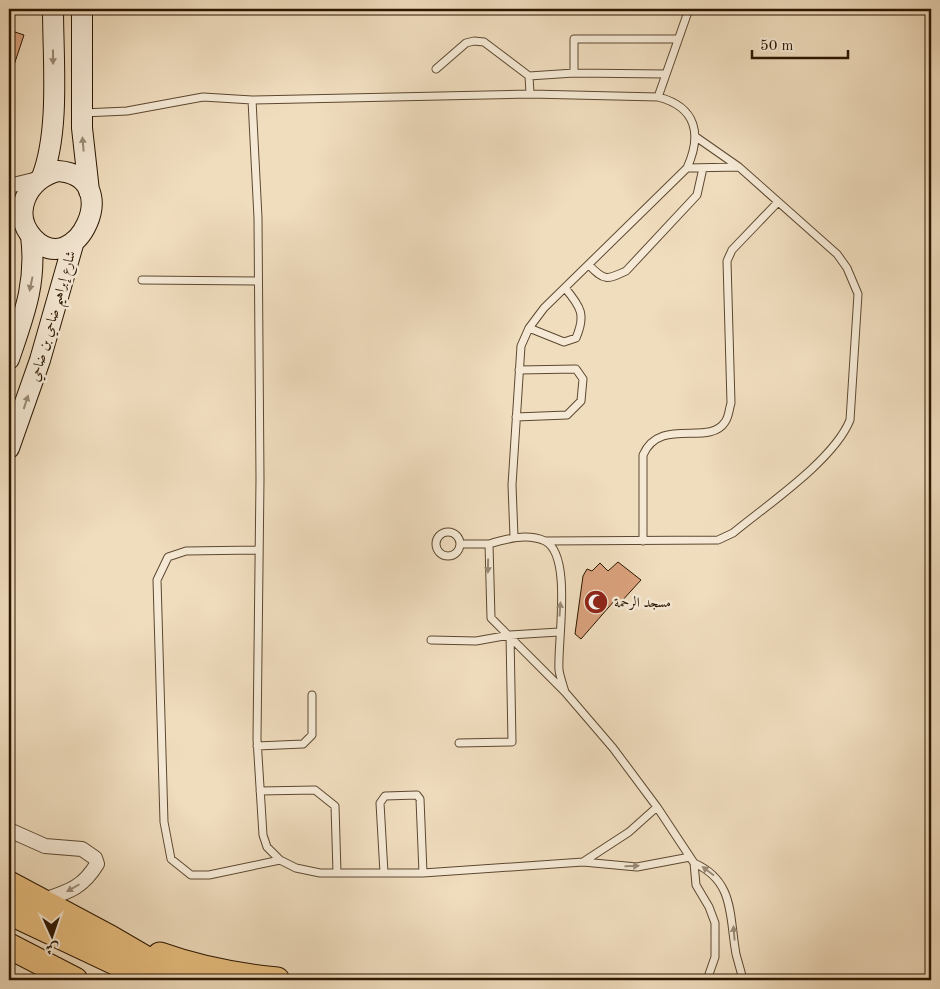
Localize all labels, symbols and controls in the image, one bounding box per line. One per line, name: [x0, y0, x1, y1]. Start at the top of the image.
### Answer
scale bar: [752, 28, 849, 60]
text: 50 m: [760, 39, 794, 54]
one-way arrow: [49, 50, 57, 66]
one-way arrow: [79, 136, 87, 152]
street label: شارع إبراهيم ضاحي بن ضاحي: [28, 249, 84, 385]
one-way arrow: [27, 277, 35, 292]
one-way arrow: [23, 395, 31, 410]
one-way arrow: [484, 559, 492, 575]
mosque icon: مسجد الرحمة: [583, 589, 609, 615]
place label: مسجد الرحمة: [614, 595, 671, 610]
one-way arrow: [557, 601, 565, 617]
one-way arrow: [624, 862, 640, 870]
one-way arrow: [702, 866, 715, 877]
one-way arrow: [67, 884, 80, 893]
north arrow: [28, 912, 78, 962]
one-way arrow: [730, 924, 738, 940]
text: ش: [45, 941, 60, 955]

